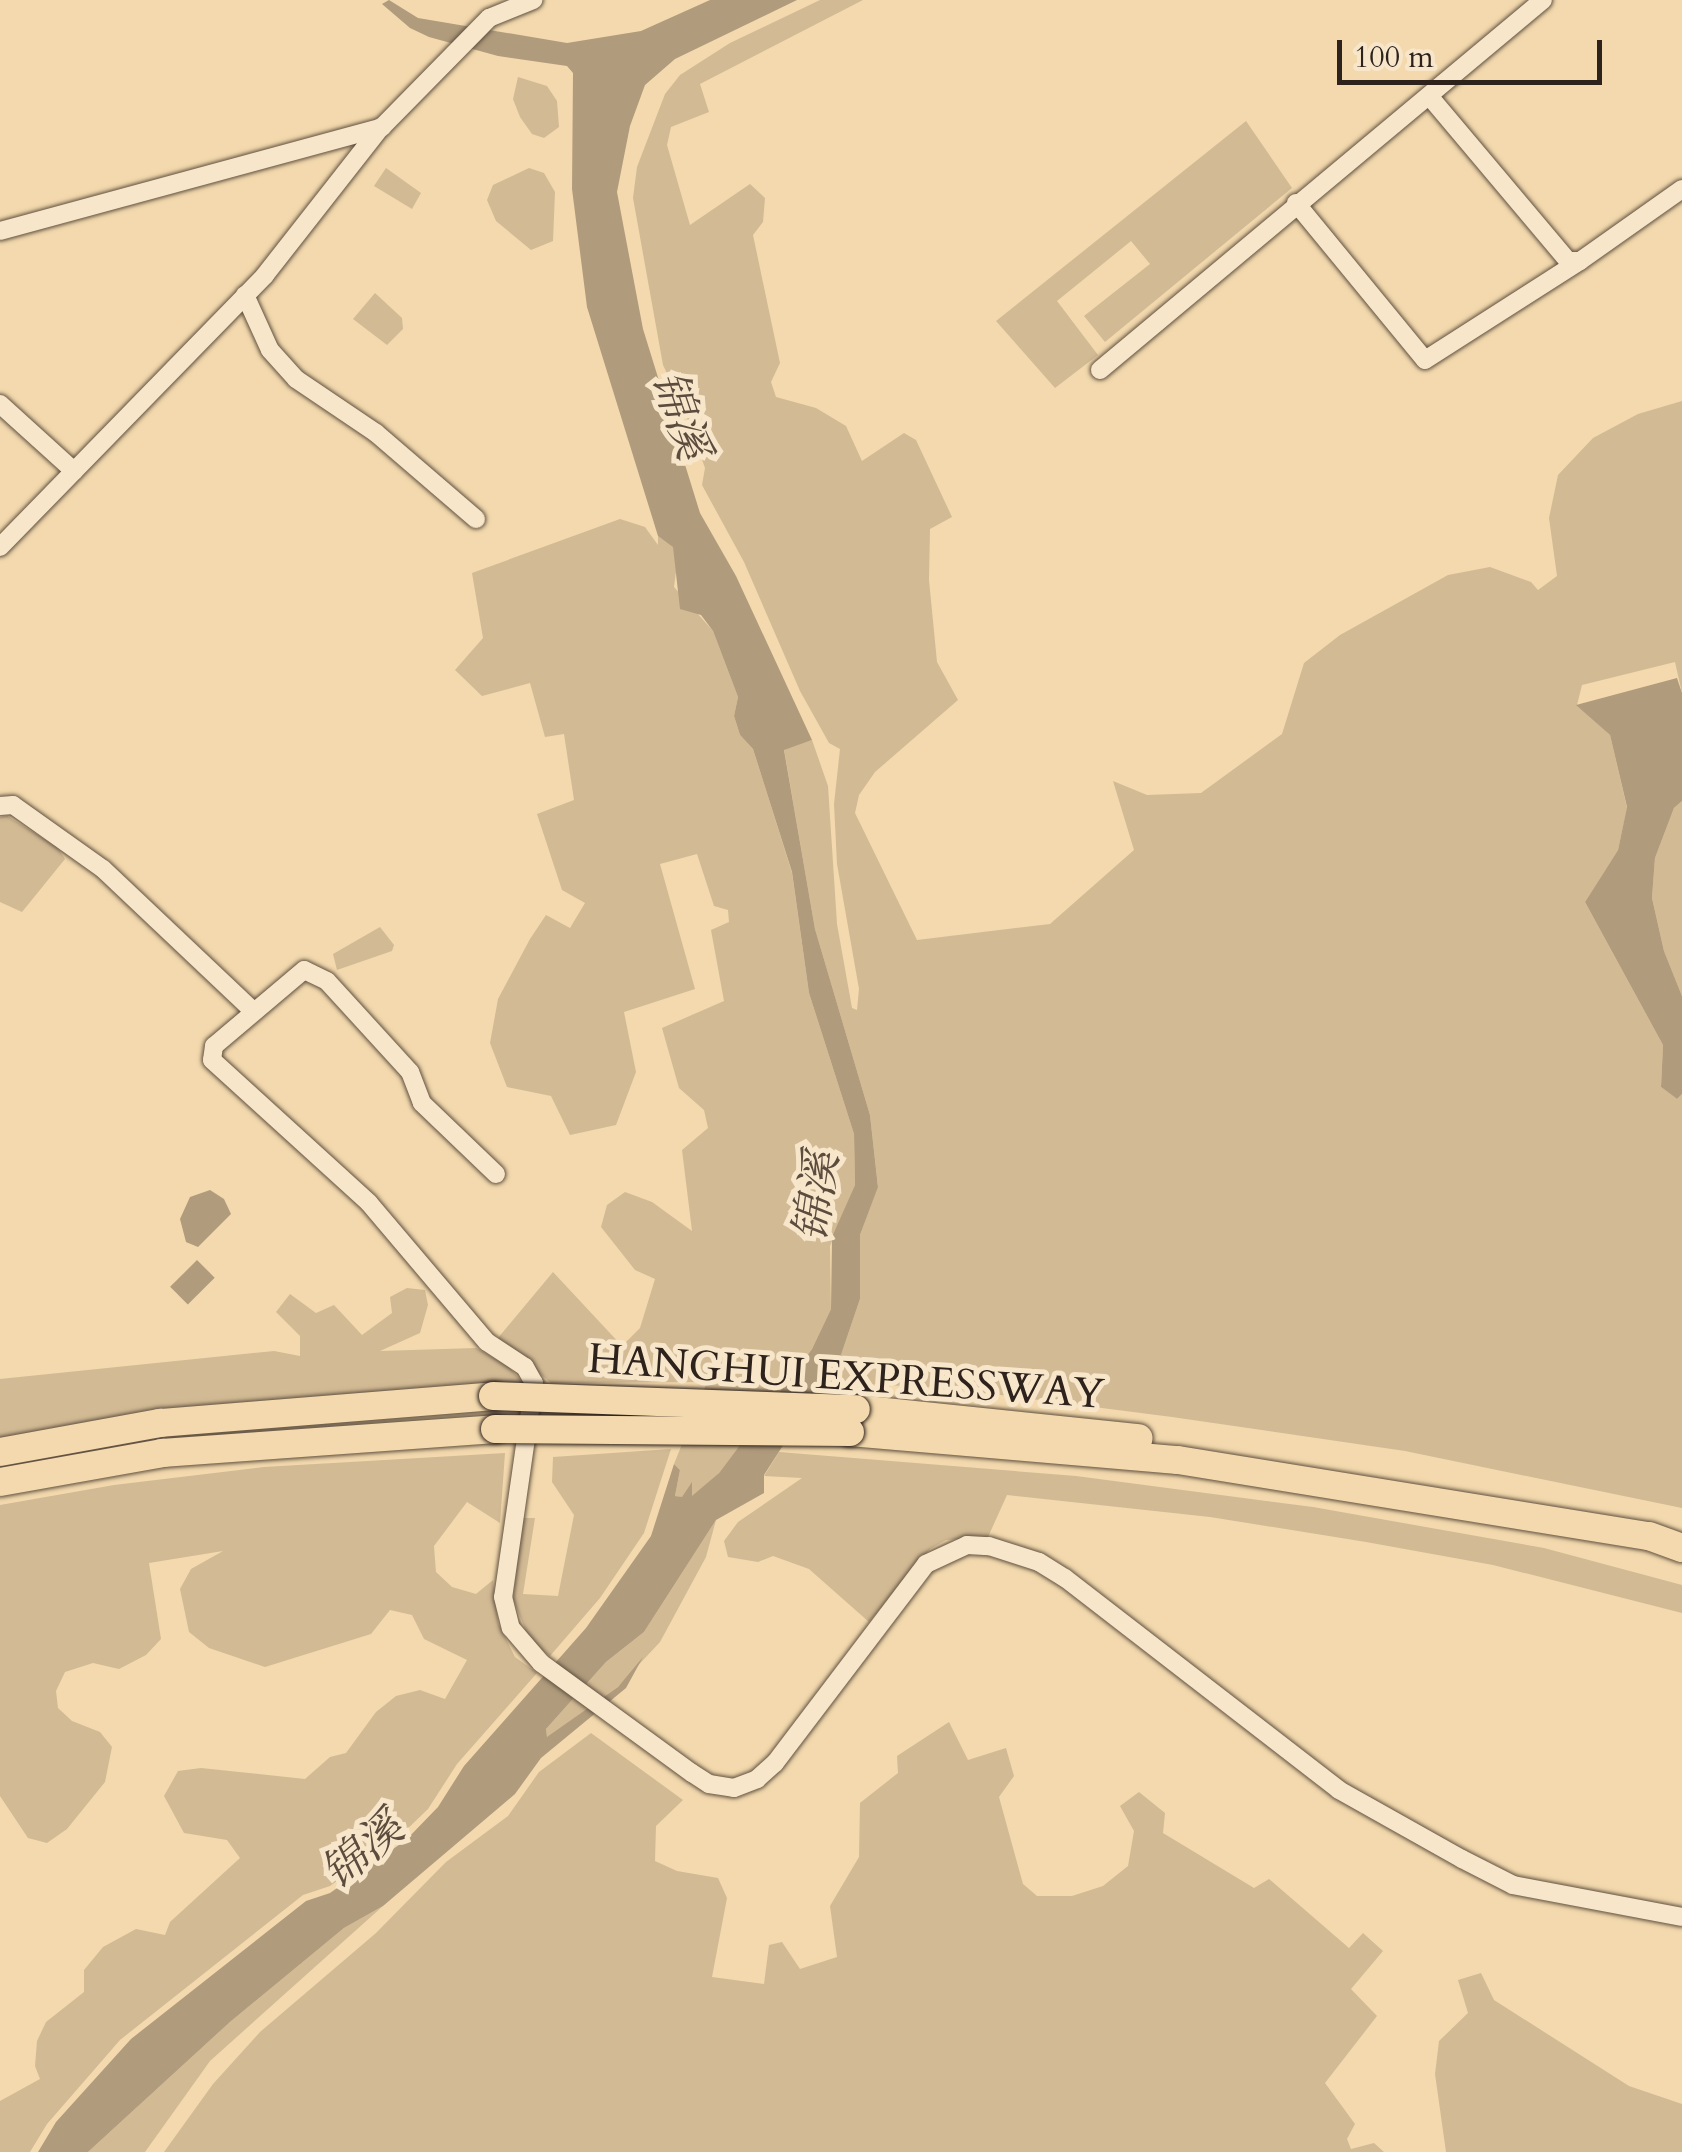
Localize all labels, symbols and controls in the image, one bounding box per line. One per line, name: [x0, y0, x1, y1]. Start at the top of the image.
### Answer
scale bar: [1342, 20, 1607, 82]
text: 100 m: [1354, 37, 1434, 78]
water label: 锦溪: [640, 364, 720, 466]
water label: 锦溪: [784, 1149, 850, 1245]
street label: HANGHUI EXPRESSWAY: [586, 1334, 1106, 1420]
water label: 锦溪: [311, 1801, 415, 1901]

